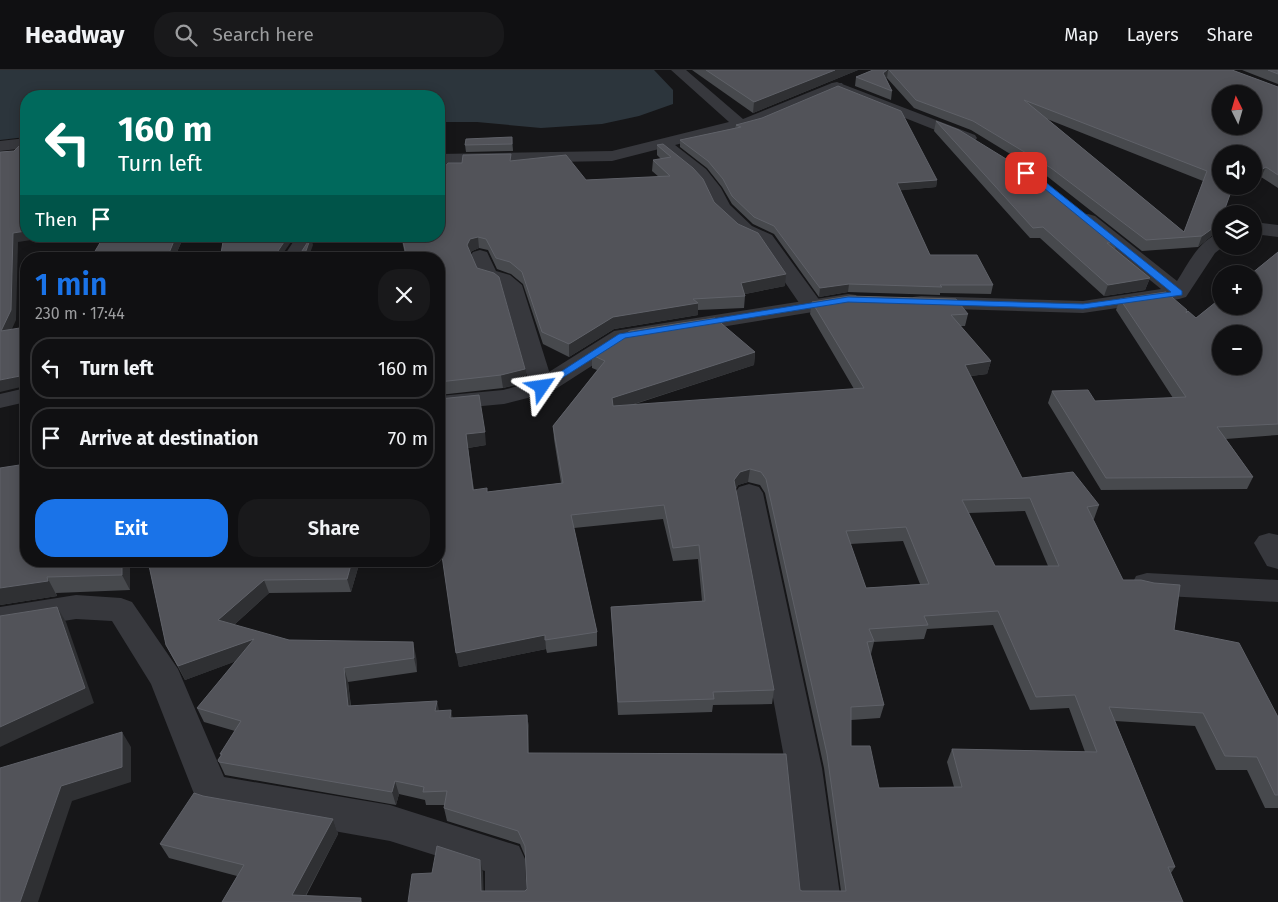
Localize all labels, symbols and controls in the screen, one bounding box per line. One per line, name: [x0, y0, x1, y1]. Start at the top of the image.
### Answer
search box: [154, 12, 504, 57]
text: Headway: [25, 21, 124, 49]
icon: search: [172, 21, 200, 49]
text: Search here: [212, 23, 314, 46]
text: Map: [1064, 24, 1099, 46]
text: Layers: [1127, 24, 1179, 46]
text: Share: [1207, 24, 1253, 46]
north arrow: [1212, 85, 1262, 135]
map controls: [1212, 85, 1262, 375]
text: 160 m: [118, 108, 212, 150]
icon: left: [35, 110, 100, 175]
button: sound: [1212, 145, 1262, 195]
text: Turn left: [118, 150, 202, 177]
pin: [1005, 152, 1047, 194]
icon: arrive: [1012, 159, 1040, 187]
icon: arrive: [87, 205, 115, 233]
button: layers: [1212, 205, 1262, 255]
text: Then: [35, 208, 77, 231]
button: +: [1212, 265, 1262, 315]
text: 1 min: [35, 267, 107, 303]
button: close: [378, 269, 430, 321]
text: 230 m · 17:44: [35, 304, 125, 323]
button: −: [1212, 325, 1262, 375]
icon: left: [37, 354, 65, 382]
text: Turn left: [80, 357, 154, 380]
text: 160 m: [378, 357, 428, 380]
position arrow: [515, 360, 567, 412]
icon: arrive: [37, 424, 65, 452]
text: Arrive at destination: [80, 427, 259, 450]
text: 70 m: [388, 427, 428, 450]
button: Exit: [35, 499, 228, 557]
button: Share: [238, 499, 430, 557]

